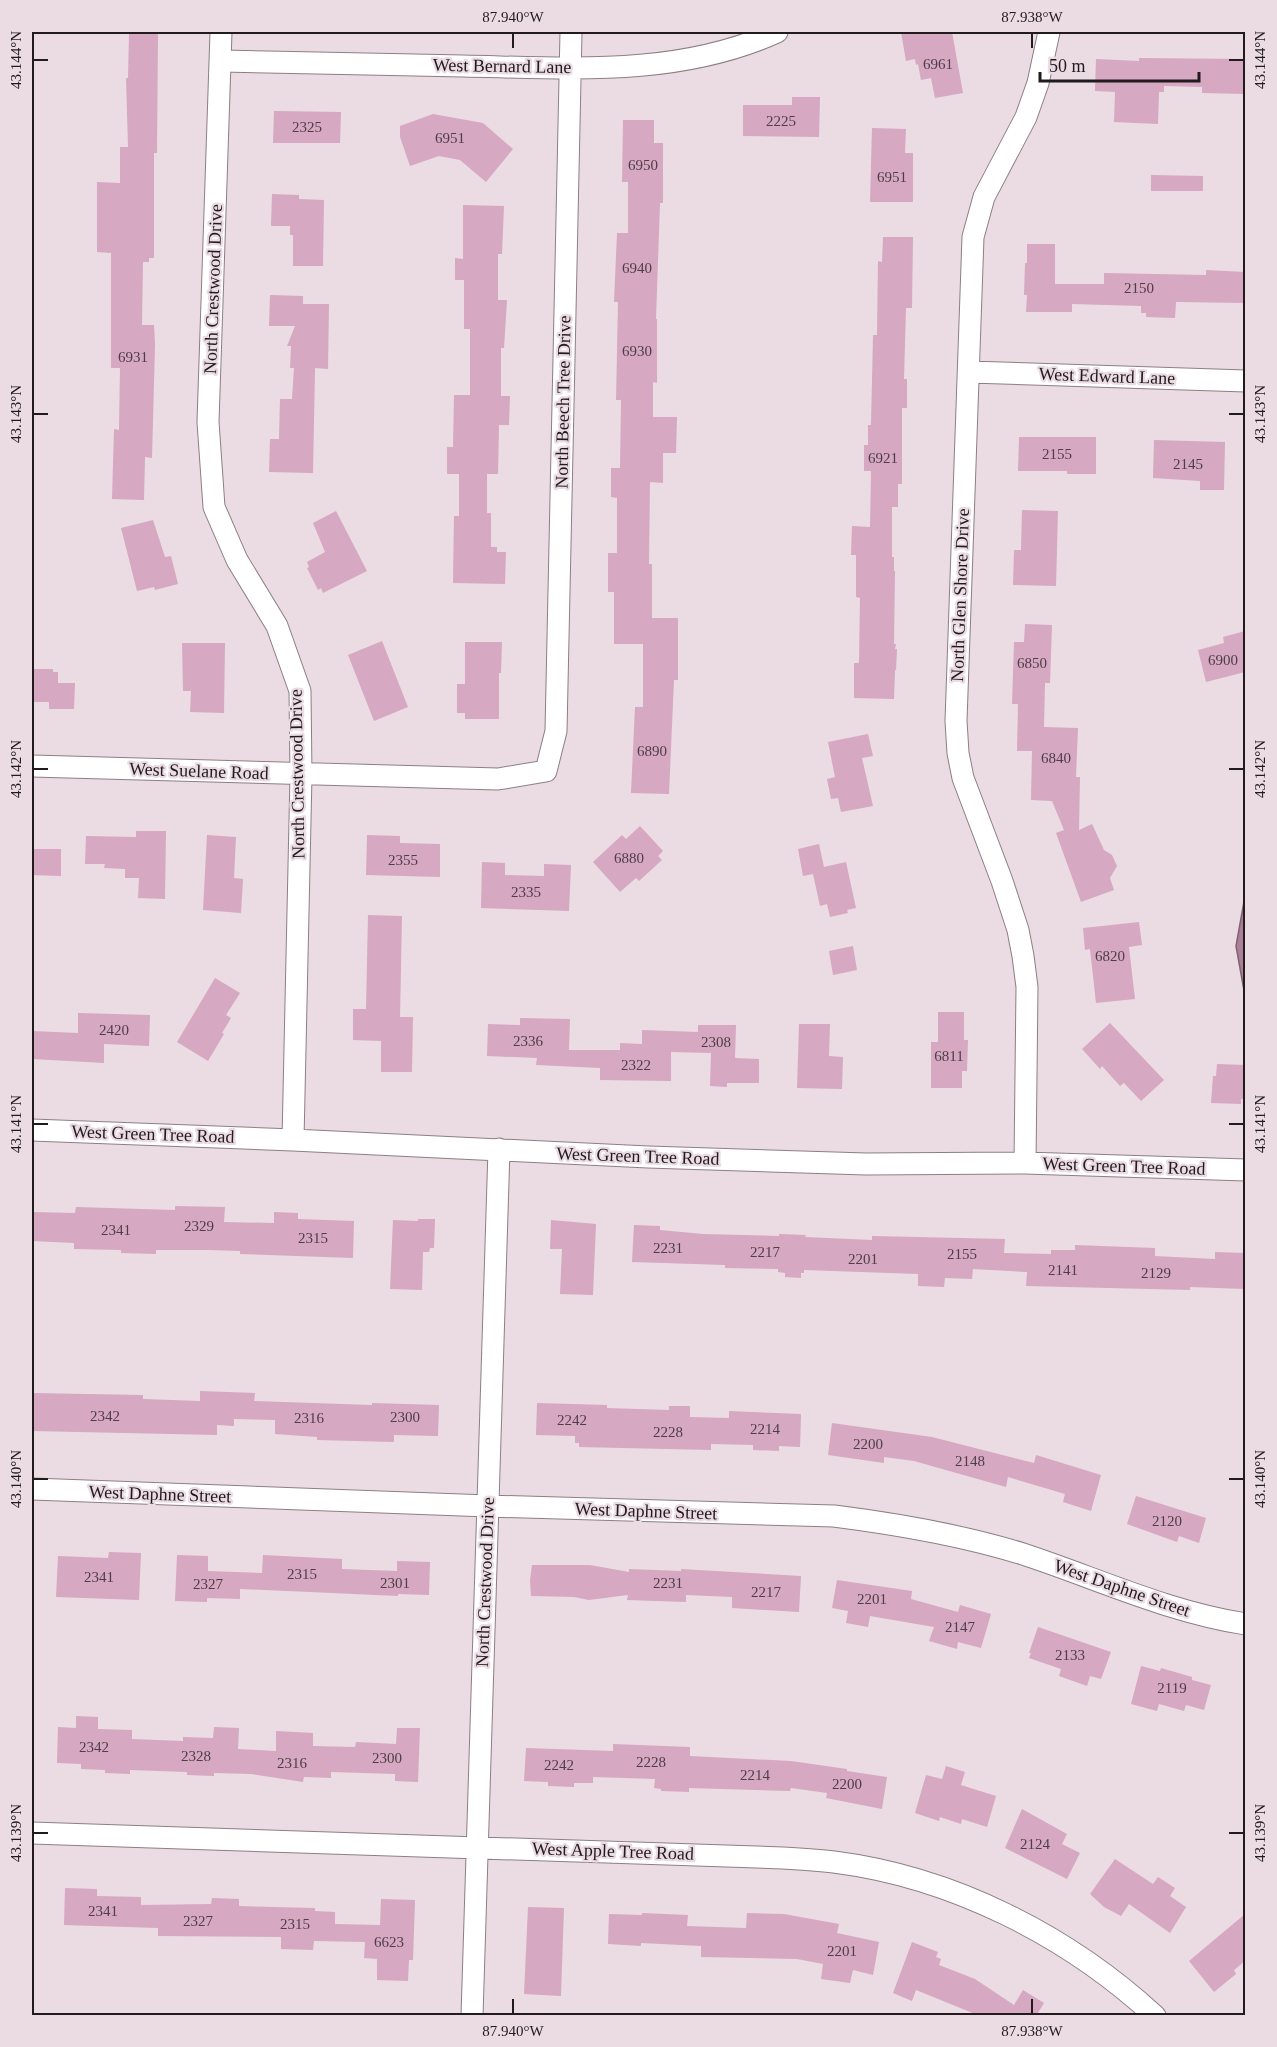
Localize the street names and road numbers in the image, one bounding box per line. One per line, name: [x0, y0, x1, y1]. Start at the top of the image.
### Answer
street label: West Bernard Lane: [433, 55, 571, 77]
street label: North Crestwood Drive: [200, 204, 226, 374]
street label: North Beech Tree Drive: [551, 315, 575, 489]
street label: West Edward Lane: [1038, 364, 1176, 388]
street label: North Glen Shore Drive: [947, 508, 973, 682]
street label: North Crestwood Drive: [286, 689, 308, 859]
street label: West Suelane Road: [129, 759, 269, 783]
street label: West Green Tree Road: [71, 1121, 235, 1147]
street label: West Green Tree Road: [556, 1143, 720, 1169]
street label: West Green Tree Road: [1042, 1153, 1206, 1179]
street label: West Daphne Street: [88, 1482, 232, 1506]
street label: North Crestwood Drive: [472, 1497, 498, 1667]
street label: West Daphne Street: [574, 1499, 718, 1523]
street label: West Daphne Street: [1051, 1555, 1193, 1621]
street label: West Apple Tree Road: [532, 1838, 694, 1864]

